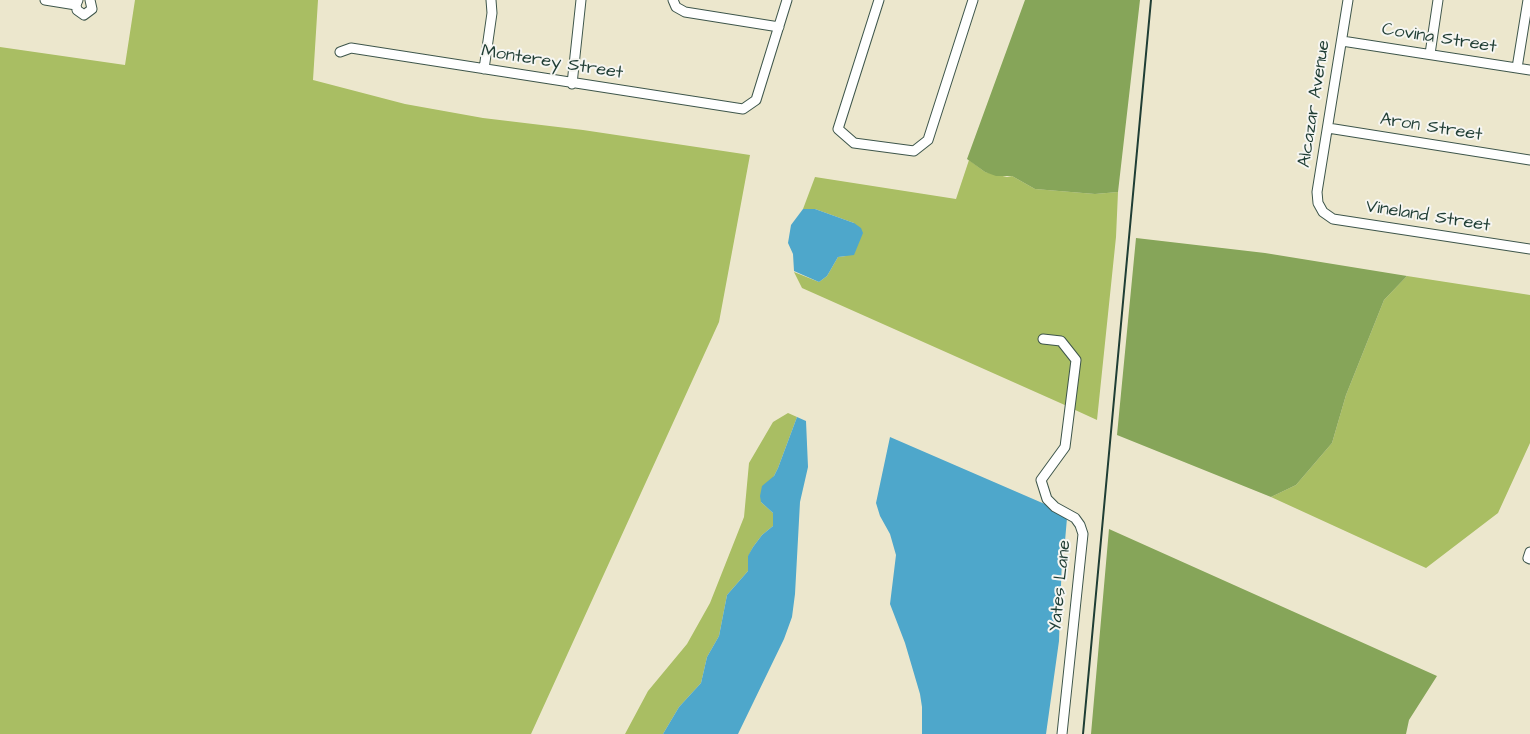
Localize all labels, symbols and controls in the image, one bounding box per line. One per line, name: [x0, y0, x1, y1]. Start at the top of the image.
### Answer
street label: Covina Street: [1380, 19, 1498, 59]
street label: Alcazar Avenue: [1294, 39, 1336, 169]
street label: Monterey Street: [480, 41, 624, 85]
street label: Aron Street: [1378, 109, 1484, 147]
street label: Vineland Street: [1364, 197, 1492, 237]
street label: Yates Lane: [1045, 539, 1077, 633]

